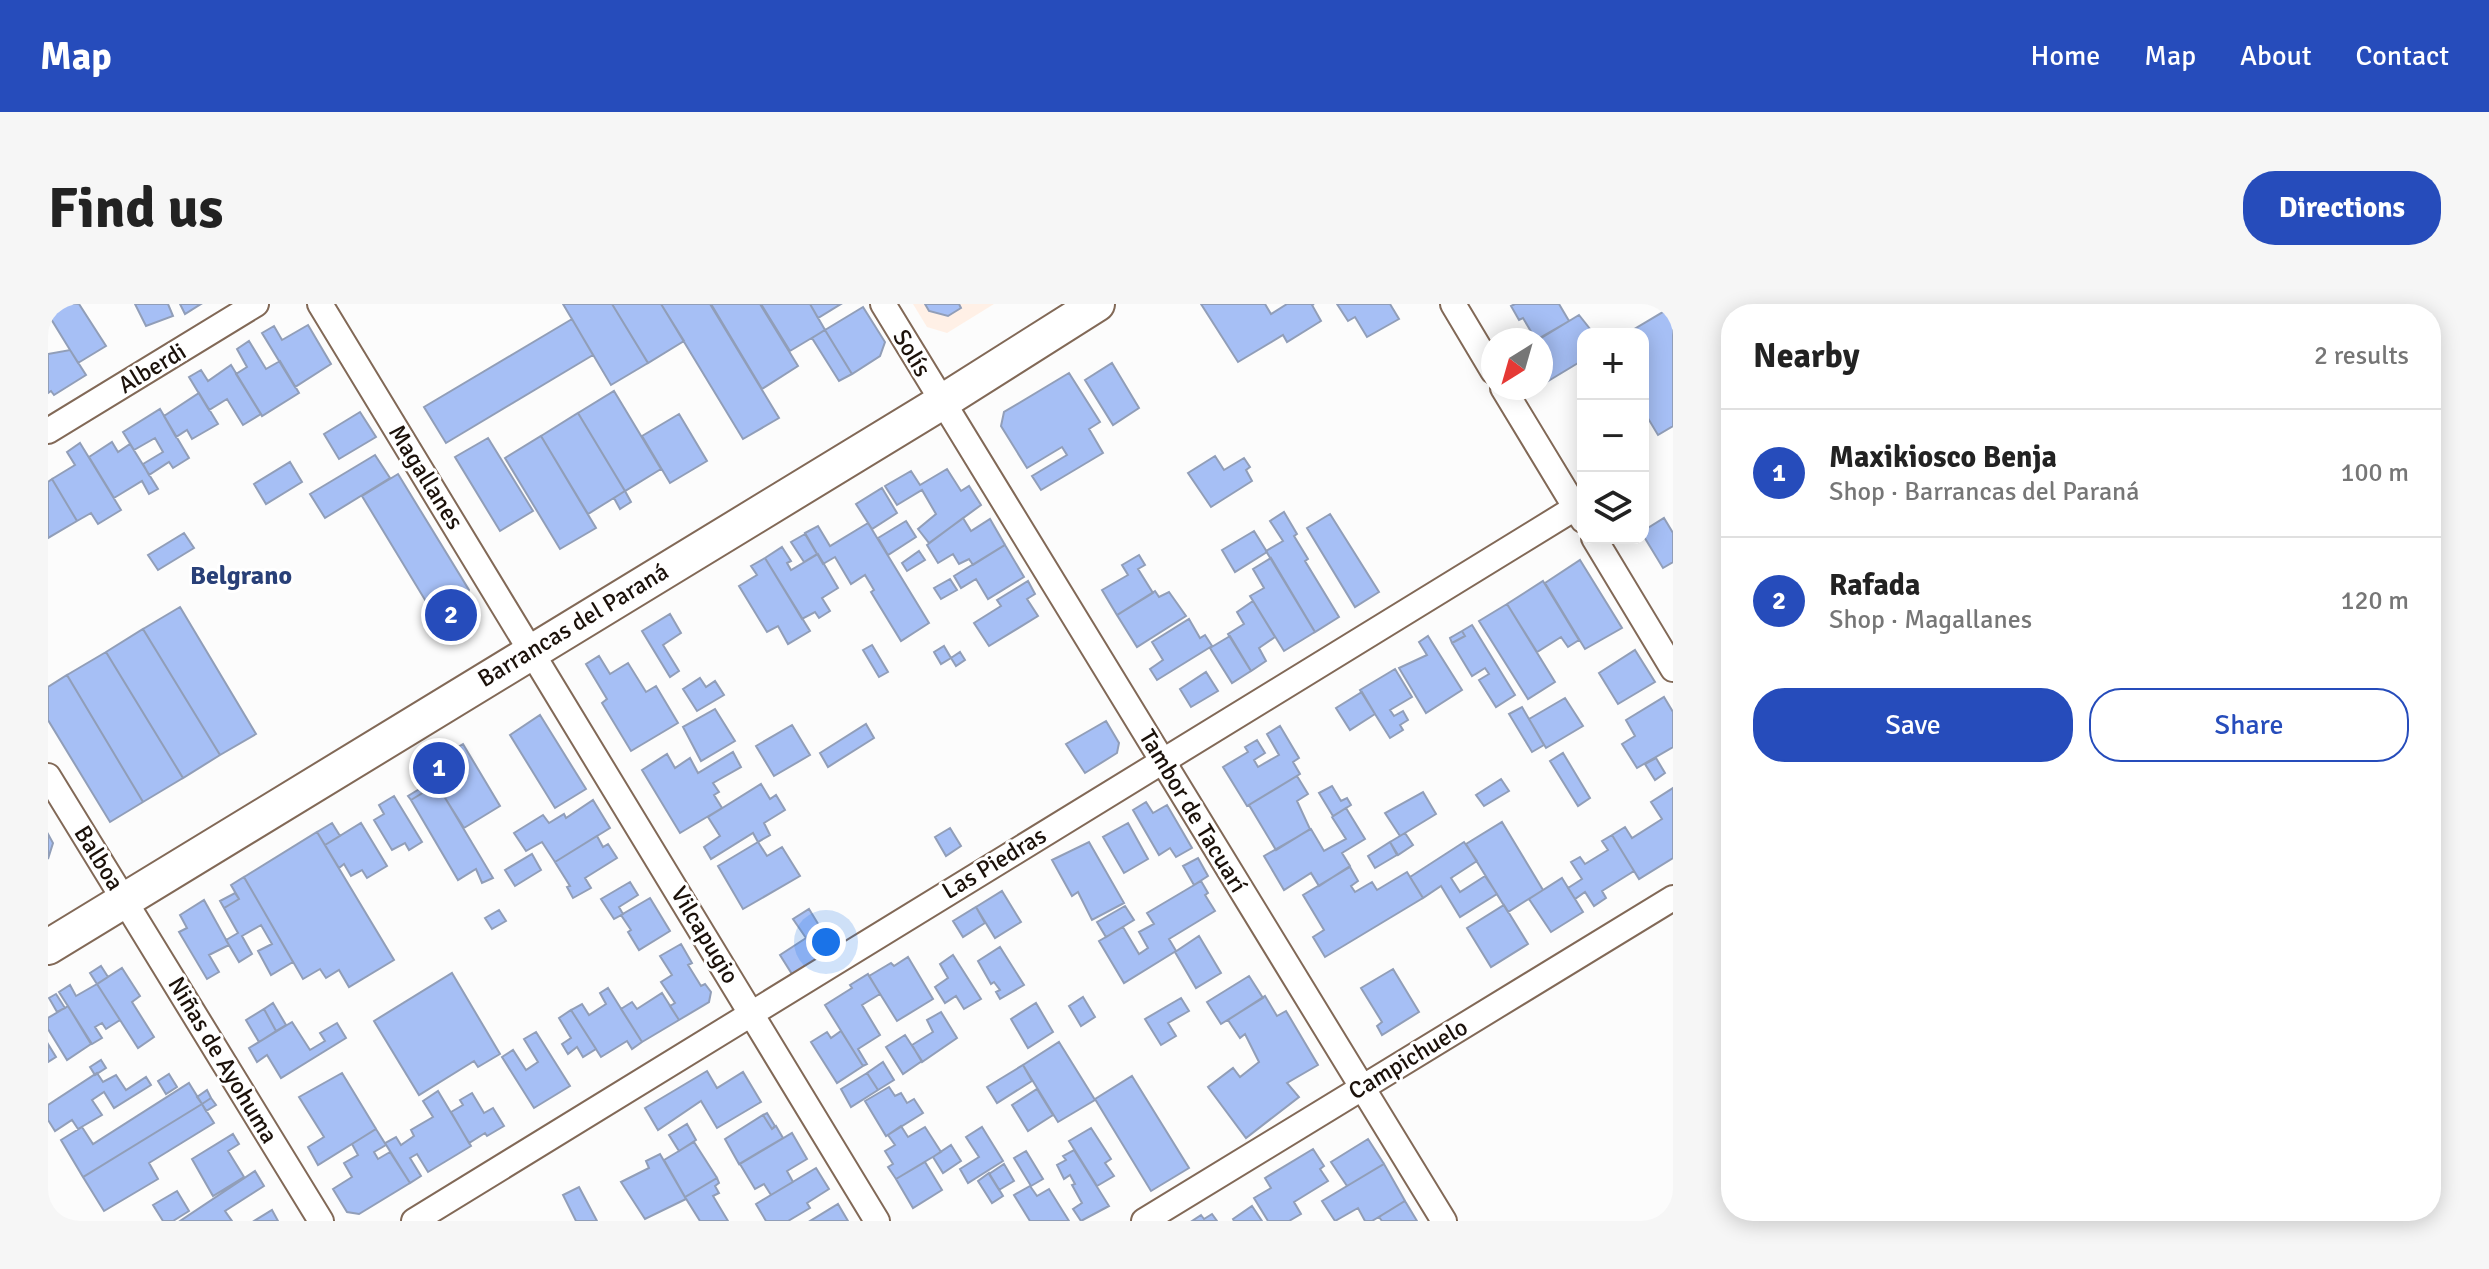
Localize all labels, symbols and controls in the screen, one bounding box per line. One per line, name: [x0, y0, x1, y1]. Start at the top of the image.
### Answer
text: Map: [40, 33, 112, 80]
text: Home: [2031, 39, 2100, 73]
text: Map: [2144, 39, 2196, 73]
text: About: [2240, 39, 2312, 73]
text: Contact: [2356, 39, 2449, 73]
button: Directions: [2243, 171, 2441, 245]
text: Find us: [48, 174, 223, 243]
street label: Solís: [886, 324, 938, 382]
north arrow: [1481, 328, 1553, 400]
map controls: [1577, 328, 1649, 544]
button: +: [1577, 328, 1649, 400]
text: Nearby: [1753, 335, 1860, 377]
street label: Alberdi: [113, 336, 191, 400]
text: 2 results: [2314, 340, 2409, 372]
button: −: [1577, 400, 1649, 472]
street label: Magallanes: [382, 419, 470, 535]
text: Maxikiosco Benja: [1829, 439, 2057, 476]
text: 1: [1772, 457, 1786, 489]
text: 100 m: [2340, 457, 2409, 489]
button: layers: [1577, 472, 1649, 544]
text: Shop · Barrancas del Paraná: [1829, 476, 2139, 508]
street label: Barrancas del Paraná: [472, 556, 674, 694]
district label: Belgrano: [190, 560, 292, 592]
text: Rafada: [1829, 567, 1920, 604]
pin: 2: [425, 585, 477, 645]
text: 2: [1772, 585, 1786, 617]
text: 120 m: [2340, 585, 2409, 617]
text: Shop · Magallanes: [1829, 604, 2032, 636]
button: Save: [1753, 688, 2073, 762]
button: Share: [2089, 688, 2409, 762]
street label: Tambor de Tacuarí: [1132, 724, 1254, 898]
pin: 1: [413, 738, 465, 798]
street label: Balboa: [67, 820, 131, 896]
street label: Las Piedras: [936, 820, 1052, 906]
street label: Vilcapugio: [664, 881, 746, 989]
your location: [806, 922, 846, 962]
street label: Niñas de Ayohuma: [161, 971, 285, 1149]
street label: Campichuelo: [1343, 1012, 1473, 1106]

